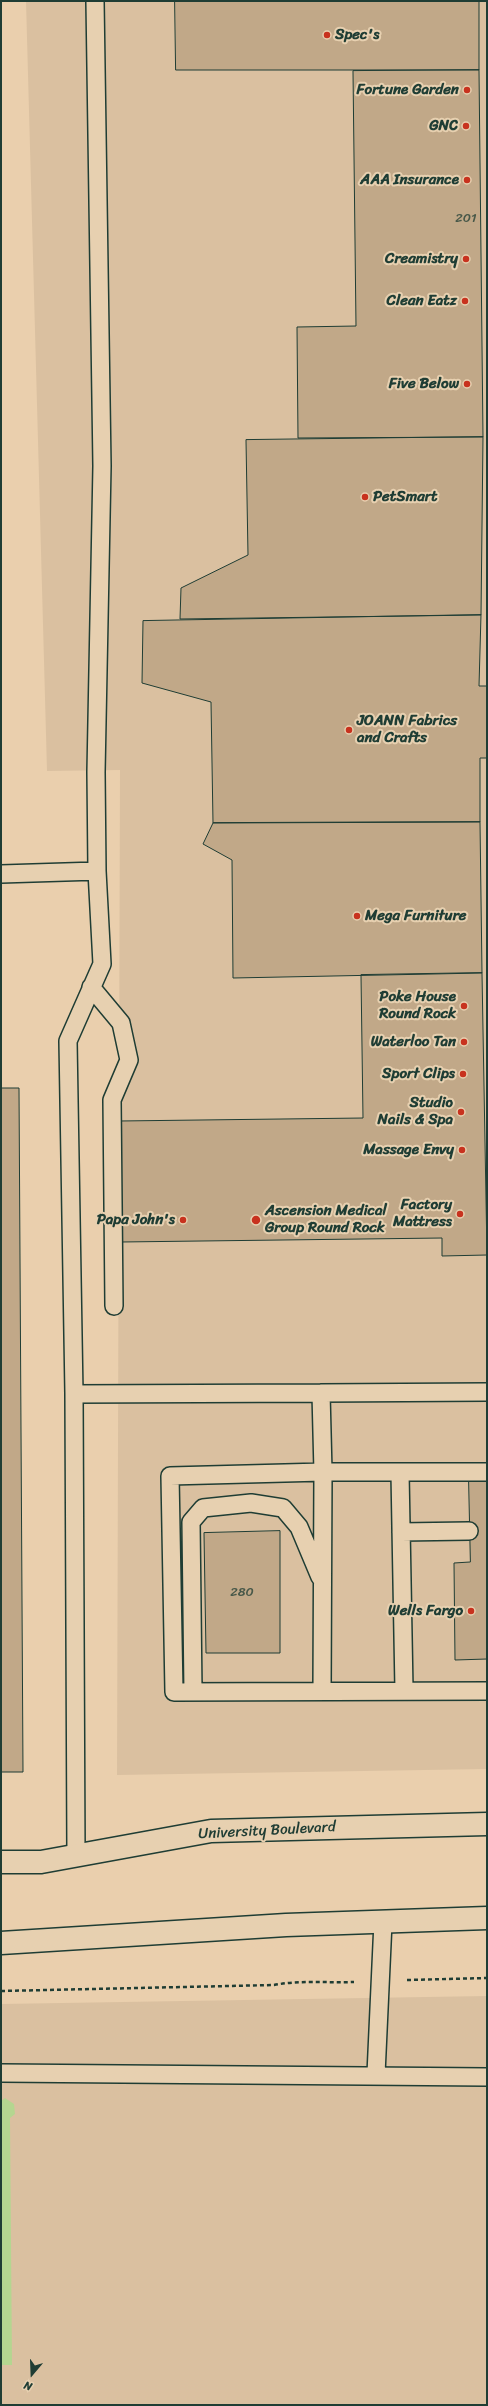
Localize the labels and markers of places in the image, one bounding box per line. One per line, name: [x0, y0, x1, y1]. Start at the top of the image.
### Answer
place label: Spec's: [335, 26, 379, 44]
marker: Spec's: [322, 30, 332, 40]
place label: Fortune Garden: [356, 81, 459, 99]
marker: Fortune Garden: [462, 85, 472, 95]
place label: GNC: [429, 117, 458, 135]
marker: GNC: [461, 121, 471, 131]
place label: AAA Insurance: [360, 171, 459, 189]
marker: AAA Insurance: [462, 175, 472, 185]
place label: Creamistry: [385, 250, 458, 268]
marker: Creamistry: [461, 254, 471, 264]
place label: Clean Eatz: [387, 292, 457, 310]
marker: Clean Eatz: [460, 296, 470, 306]
place label: Five Below: [389, 375, 459, 393]
marker: Five Below: [462, 379, 472, 389]
place label: PetSmart: [373, 488, 438, 506]
marker: PetSmart: [360, 492, 370, 502]
place label: JOANN Fabrics and Crafts: [357, 712, 457, 747]
marker: JOANN Fabrics and Crafts: [344, 725, 354, 735]
place label: Mega Furniture: [365, 907, 466, 925]
marker: Mega Furniture: [352, 911, 362, 921]
place label: Poke House Round Rock: [379, 988, 456, 1023]
marker: Poke House Round Rock: [459, 1001, 469, 1011]
place label: Waterloo Tan: [371, 1033, 456, 1051]
marker: Waterloo Tan: [459, 1037, 469, 1047]
place label: Sport Clips: [382, 1065, 455, 1083]
marker: Sport Clips: [458, 1069, 468, 1079]
place label: Studio Nails & Spa: [378, 1094, 453, 1129]
marker: Studio Nails & Spa: [456, 1107, 466, 1117]
place label: Massage Envy: [363, 1141, 454, 1159]
marker: Massage Envy: [457, 1145, 467, 1155]
place label: Factory Mattress: [393, 1196, 452, 1231]
place label: Ascension Medical Group Round Rock: [265, 1202, 387, 1237]
marker: Factory Mattress: [455, 1209, 465, 1219]
place label: Papa John's: [97, 1211, 175, 1229]
marker: Ascension Medical Group Round Rock: [250, 1214, 262, 1226]
marker: Papa John's: [178, 1215, 188, 1225]
place label: Wells Fargo: [388, 1602, 463, 1620]
marker: Wells Fargo: [466, 1606, 476, 1616]

